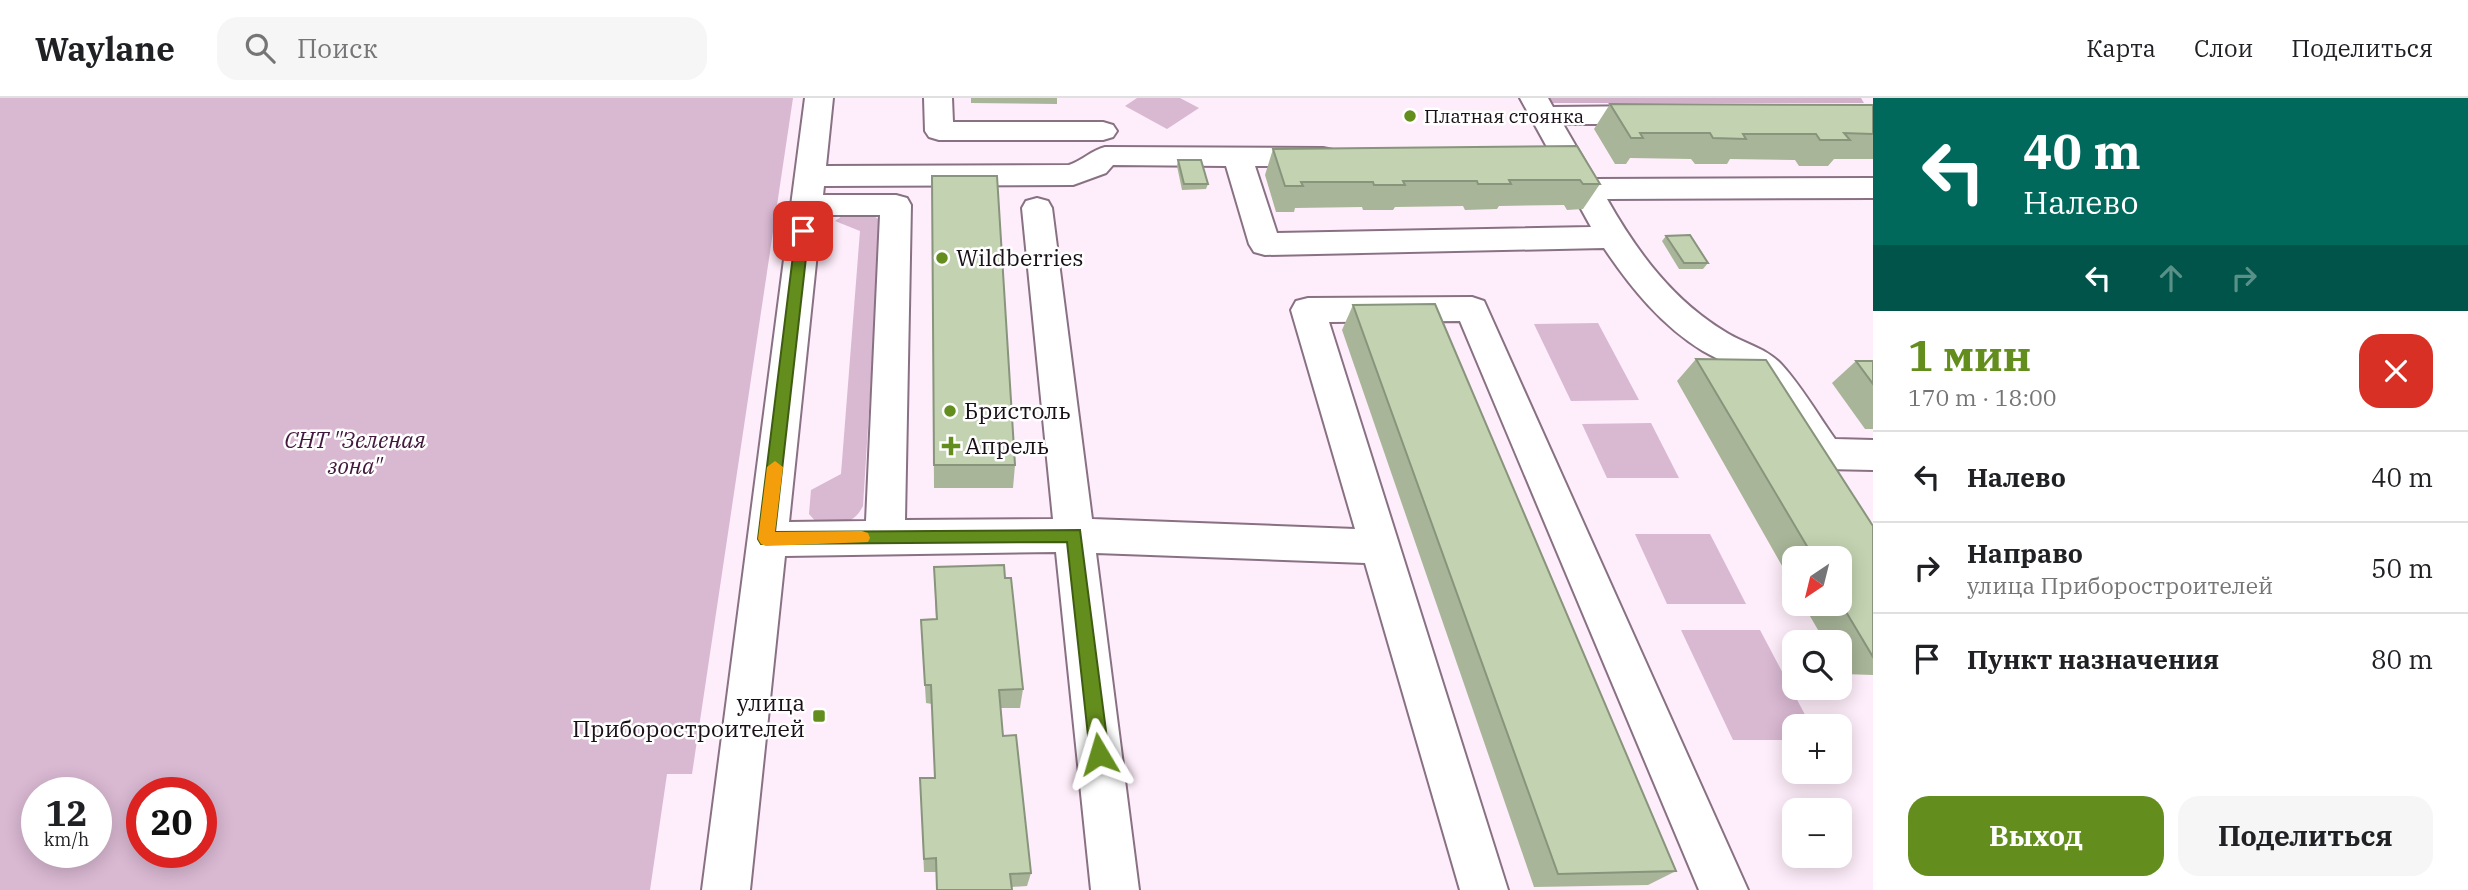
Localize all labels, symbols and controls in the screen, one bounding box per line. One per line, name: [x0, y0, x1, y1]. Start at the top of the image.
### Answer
search box: [217, 17, 707, 80]
text: Waylane: [35, 27, 175, 70]
icon: search: [241, 29, 279, 67]
text: Поиск: [297, 31, 378, 65]
text: Карта: [2086, 32, 2156, 64]
text: Слои: [2194, 32, 2253, 64]
text: Поделиться: [2291, 32, 2433, 64]
place label: Платная стоянка: [1424, 104, 1584, 128]
marker: Платная стоянка: [1402, 108, 1418, 124]
text: 40 m: [2023, 119, 2141, 182]
icon: left: [1908, 126, 1999, 217]
text: Налево: [2023, 181, 2139, 223]
pin: [773, 201, 833, 261]
icon: arrive: [784, 212, 822, 250]
place label: Wildberries: [956, 242, 1084, 272]
marker: Wildberries: [934, 250, 950, 266]
icon: left: [2079, 259, 2117, 297]
icon: ahead: [2152, 259, 2190, 297]
icon: right: [2225, 259, 2263, 297]
text: 1 мин: [1908, 328, 2031, 383]
button: close: [2359, 334, 2433, 408]
text: 170 m · 18:00: [1908, 382, 2057, 412]
place label: Бристоль: [964, 395, 1071, 425]
marker: Бристоль: [942, 403, 958, 419]
park label: СНТ "Зеленая зона": [284, 424, 426, 480]
place label: Апрель: [965, 430, 1049, 460]
marker: Апрель: [943, 438, 959, 454]
icon: left: [1908, 458, 1946, 496]
text: Налево: [1967, 460, 2066, 494]
text: 40 m: [2371, 460, 2433, 494]
text: Направо: [1967, 536, 2083, 570]
north arrow: [1782, 546, 1852, 616]
map controls: [1782, 546, 1852, 868]
icon: right: [1908, 549, 1946, 587]
text: 50 m: [2371, 551, 2433, 585]
text: улица Приборостроителей: [1967, 570, 2273, 600]
button: search: [1782, 630, 1852, 700]
icon: arrive: [1908, 640, 1946, 678]
text: Пункт назначения: [1967, 642, 2219, 676]
text: 80 m: [2371, 642, 2433, 676]
place label: улица Приборостроителей: [572, 687, 805, 743]
marker: улица Приборостроителей: [811, 708, 827, 724]
button: +: [1782, 714, 1852, 784]
position arrow: [1062, 717, 1136, 791]
speed limit sign: 20: [126, 777, 217, 868]
text: 12: [45, 790, 88, 836]
button: Выход: [1908, 796, 2164, 876]
button: Поделиться: [2178, 796, 2433, 876]
button: −: [1782, 798, 1852, 868]
text: km/h: [44, 828, 89, 851]

